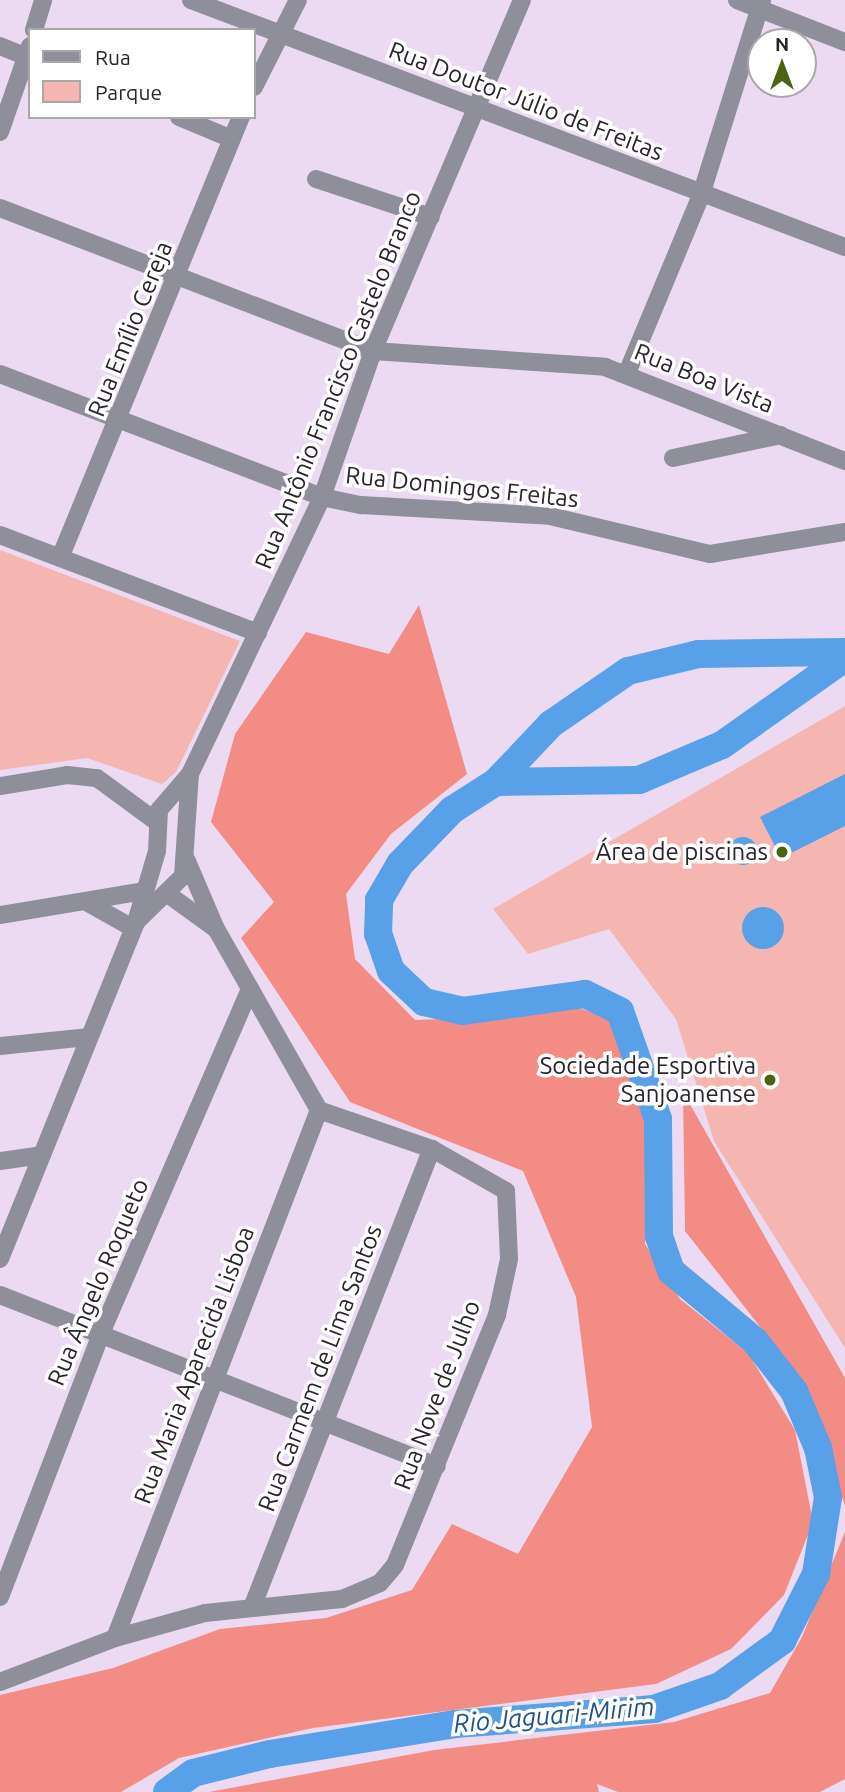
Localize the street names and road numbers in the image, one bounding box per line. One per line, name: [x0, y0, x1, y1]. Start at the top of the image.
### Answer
street label: Rua Doutor Júlio de Freitas: [385, 35, 667, 167]
street label: Rua Antônio Francisco Castelo Branco: [249, 187, 427, 573]
street label: Rua Emílio Cereja: [82, 237, 178, 421]
street label: Rua Boa Vista: [630, 337, 778, 419]
street label: Rua Domingos Freitas: [344, 460, 580, 514]
street label: Rua Ângelo Roqueto: [41, 1174, 155, 1390]
street label: Rua Carmem de Lima Santos: [252, 1221, 388, 1515]
street label: Rua Maria Aparecida Lisboa: [128, 1222, 260, 1508]
street label: Rua Nove de Julho: [388, 1296, 486, 1494]

